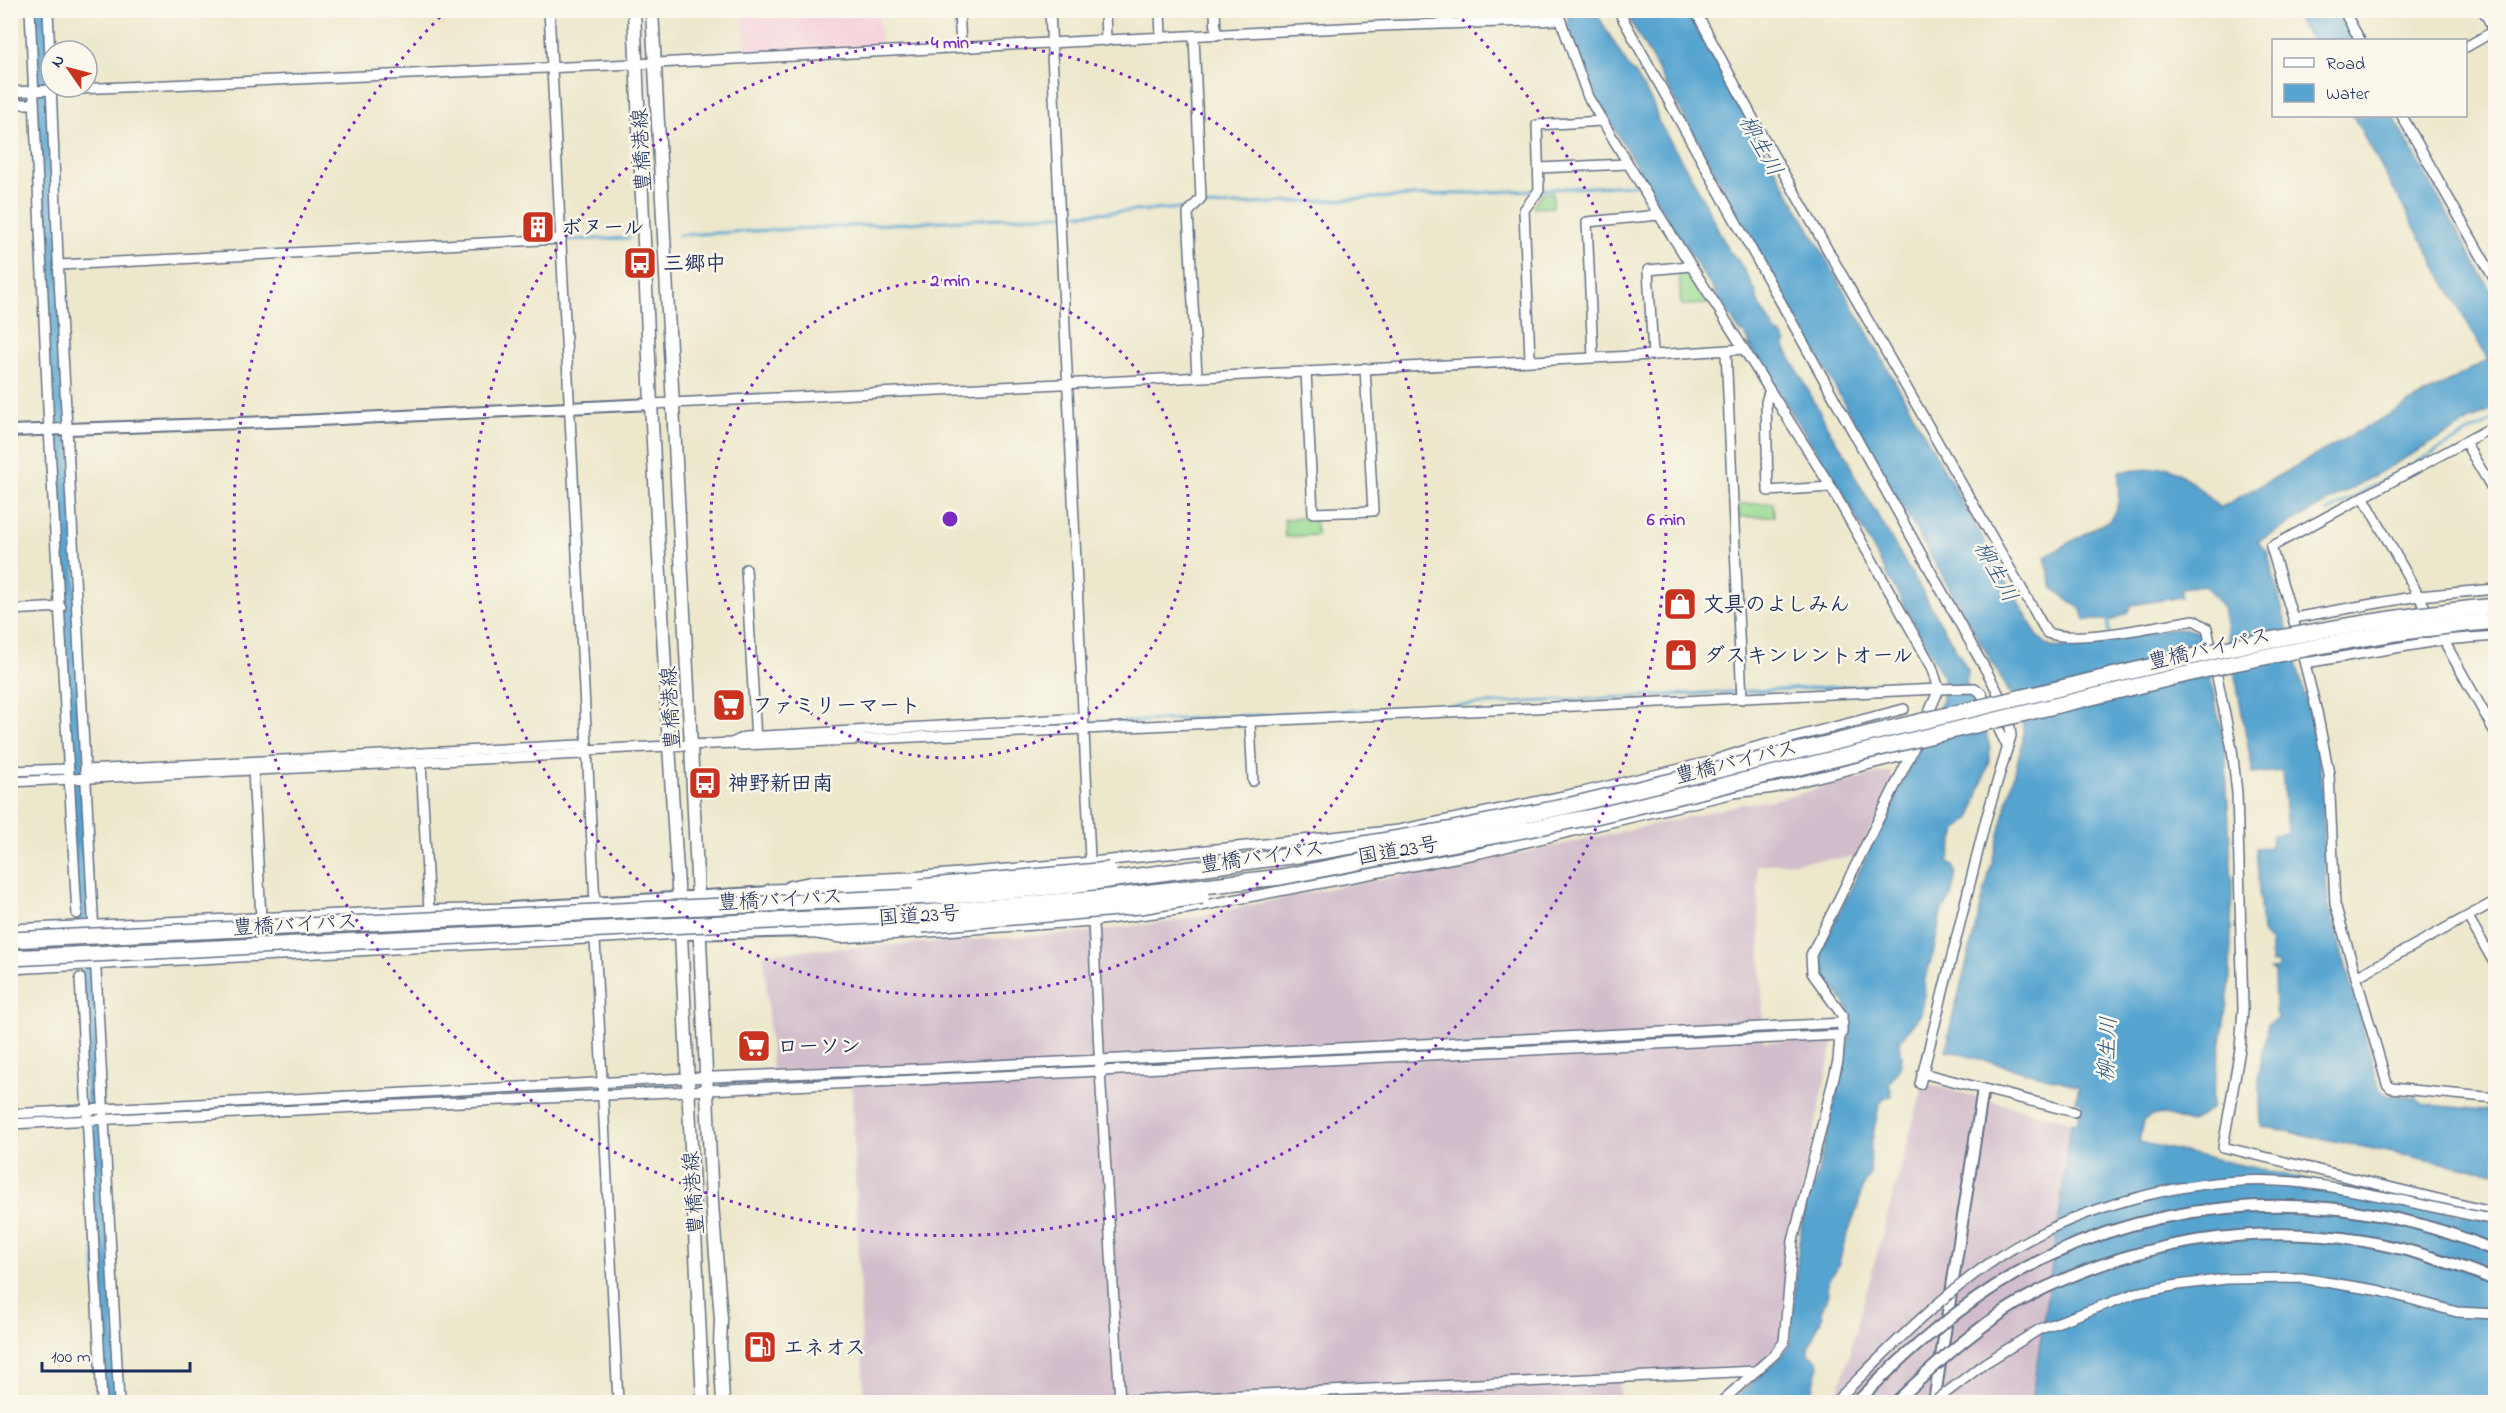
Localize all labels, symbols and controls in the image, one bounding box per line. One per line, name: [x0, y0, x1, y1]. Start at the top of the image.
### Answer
text: 4 min: [931, 31, 969, 57]
north arrow: [39, 39, 99, 99]
legend: [2272, 39, 2467, 117]
text: N: [45, 50, 71, 73]
text: Road: [2326, 52, 2365, 78]
text: Water: [2326, 82, 2370, 108]
street label: 豊橋港線: [626, 107, 660, 193]
water label: 柳生川: [1729, 110, 1789, 183]
building icon: ボヌール: [520, 209, 556, 245]
place label: ボヌール: [561, 214, 644, 244]
bus stop icon: 三郷中: [622, 245, 658, 281]
place label: 三郷中: [663, 250, 726, 280]
text: 2 min: [929, 269, 970, 295]
text: 6 min: [1647, 508, 1685, 534]
centre of rings: [940, 509, 960, 529]
water label: 柳生川: [1964, 536, 2024, 609]
shop icon: 文具のよしみん: [1662, 586, 1698, 622]
place label: 文具のよしみん: [1703, 591, 1850, 621]
street label: 豊橋バイパス: [2145, 621, 2274, 679]
shop icon: ダスキンレントオール: [1663, 637, 1699, 673]
place label: ダスキンレントオール: [1704, 642, 1914, 672]
street label: 豊橋港線: [655, 665, 689, 751]
supermarket icon: ファミリーマート: [711, 687, 747, 723]
place label: ファミリーマート: [752, 692, 921, 722]
street label: 豊橋バイパス: [1672, 733, 1801, 793]
bus stop icon: 神野新田南: [687, 765, 723, 801]
place label: 神野新田南: [728, 770, 833, 800]
street label: 国道23号: [1355, 830, 1441, 874]
street label: 豊橋バイパス: [1198, 834, 1327, 882]
street label: 豊橋バイパス: [717, 883, 844, 919]
street label: 国道23号: [877, 899, 961, 935]
street label: 豊橋バイパス: [232, 908, 359, 944]
water label: 柳生川: [2091, 1015, 2127, 1083]
supermarket icon: ローソン: [736, 1028, 772, 1064]
place label: ローソン: [777, 1033, 861, 1063]
street label: 豊橋港線: [677, 1150, 713, 1236]
fuel station icon: エネオス: [742, 1329, 778, 1365]
place label: エネオス: [783, 1334, 866, 1364]
scale bar: [42, 1335, 190, 1373]
text: 100 m: [51, 1345, 91, 1371]

